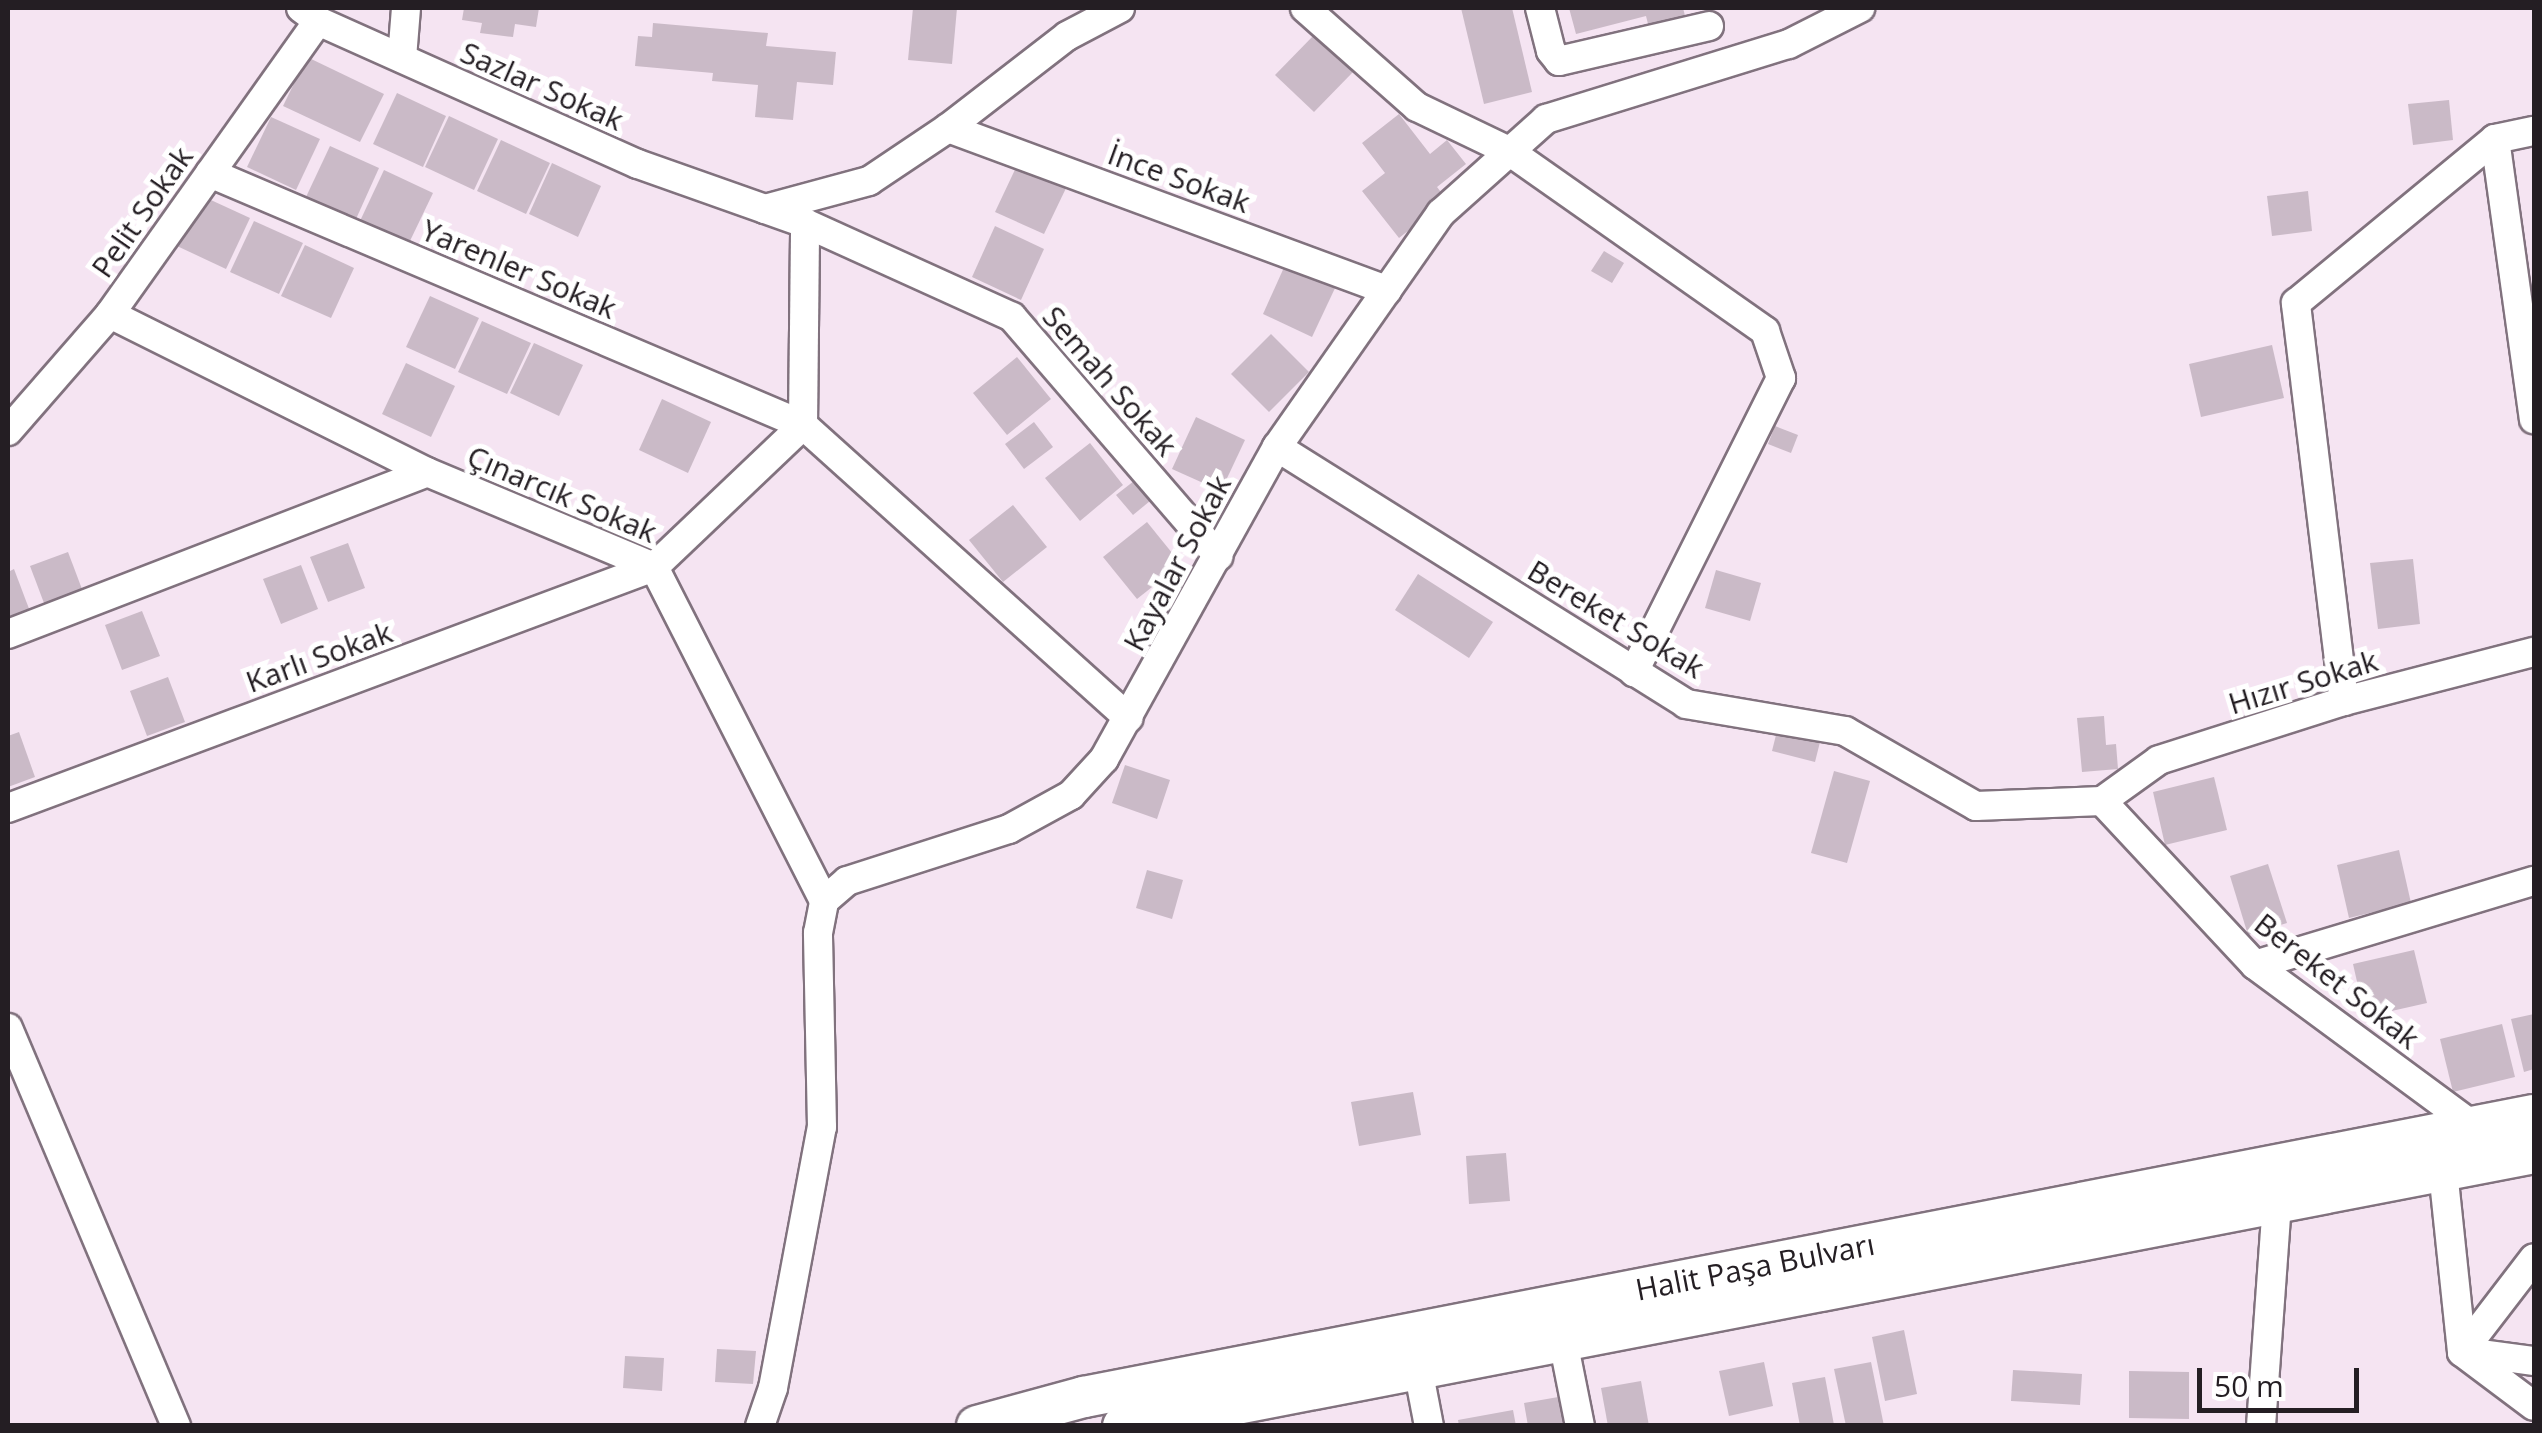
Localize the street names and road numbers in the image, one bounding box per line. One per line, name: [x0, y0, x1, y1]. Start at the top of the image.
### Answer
street label: Sazlar Sokak: [455, 34, 629, 138]
street label: İnce Sokak: [1103, 136, 1255, 220]
street label: Pelit Sokak: [84, 140, 200, 284]
street label: Yarenler Sokak: [416, 212, 622, 326]
street label: Semah Sokak: [1035, 299, 1185, 463]
street label: Çınarcık Sokak: [462, 438, 662, 550]
street label: Kayalar Sokak: [1116, 469, 1238, 657]
street label: Bereket Sokak: [1521, 552, 1711, 686]
street label: Karlı Sokak: [241, 614, 397, 700]
street label: Hızır Sokak: [2224, 642, 2382, 722]
street label: Bereket Sokak: [2247, 906, 2427, 1056]
street label: Halit Paşa Bulvarı: [1632, 1226, 1878, 1308]

